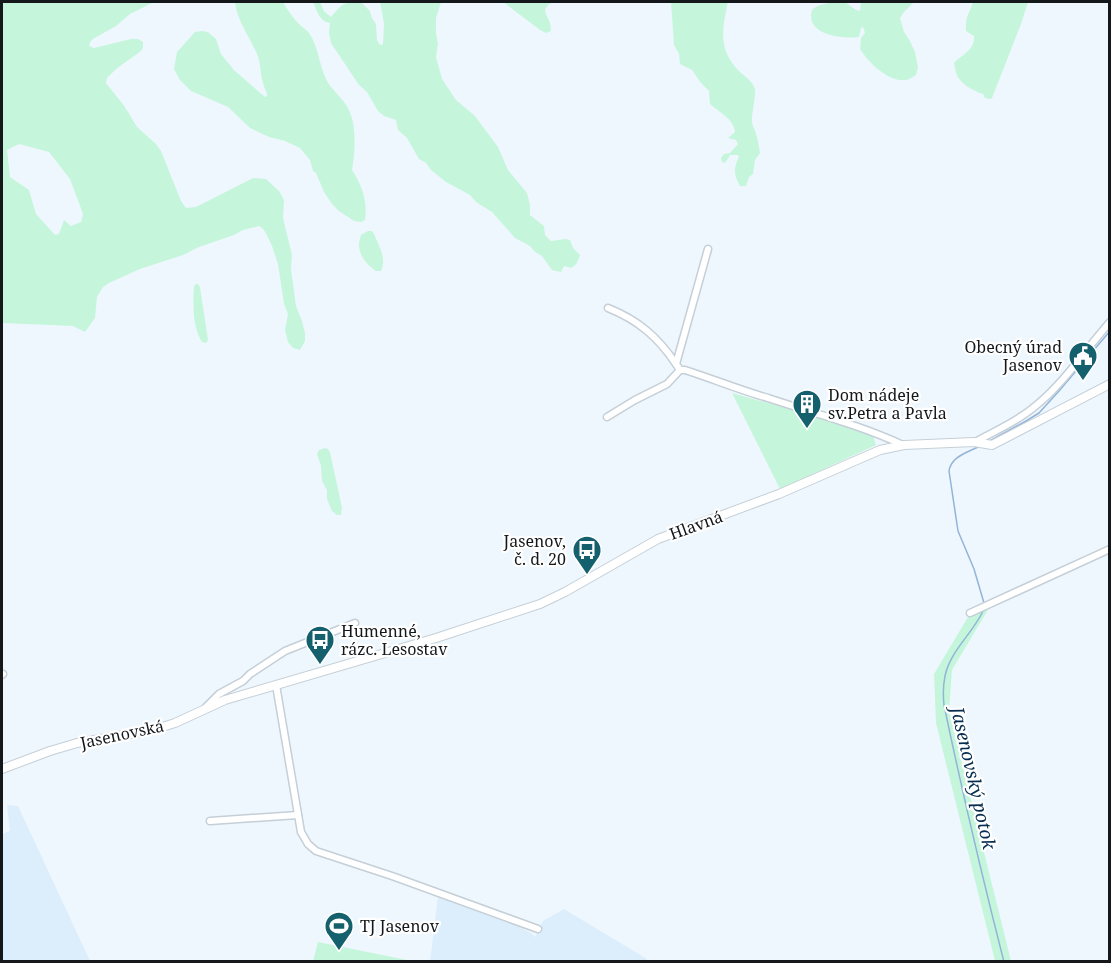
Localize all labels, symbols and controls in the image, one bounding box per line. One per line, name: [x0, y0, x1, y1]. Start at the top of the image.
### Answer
place label: Obecný úrad Jasenov: [964, 336, 1063, 376]
public building icon: Obecný úrad Jasenov: [1067, 340, 1099, 382]
place label: Dom nádeje sv.Petra a Pavla: [828, 384, 947, 424]
building icon: Dom nádeje sv.Petra a Pavla: [791, 388, 823, 430]
street label: Hlavná: [666, 505, 726, 545]
place label: Jasenov, č. d. 20: [502, 530, 566, 570]
bus stop icon: Jasenov, č. d. 20: [571, 534, 603, 576]
place label: Humenné, rázc. Lesostav: [341, 620, 448, 660]
bus stop icon: Humenné, rázc. Lesostav: [304, 624, 336, 666]
water label: Jasenovský potok: [945, 701, 1002, 852]
street label: Jasenovská: [77, 714, 166, 754]
sports icon: TJ Jasenov: [323, 910, 355, 952]
place label: TJ Jasenov: [360, 915, 440, 937]

